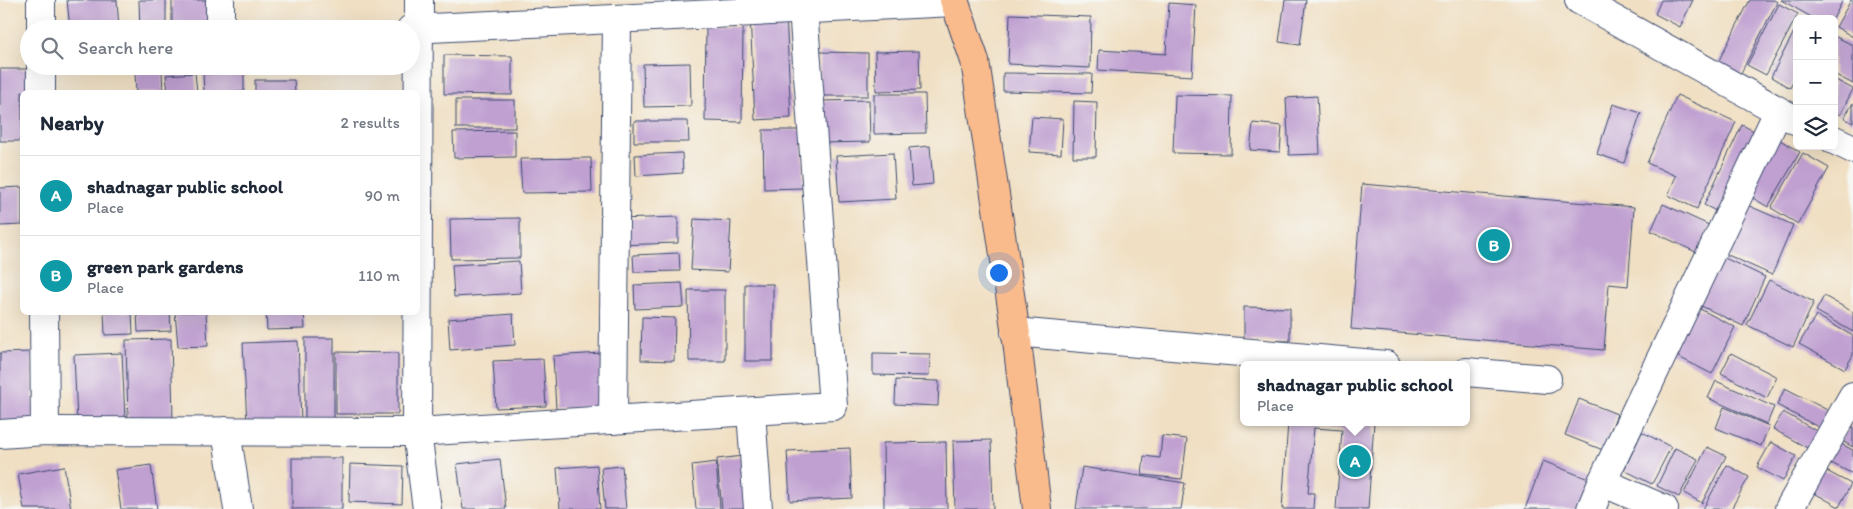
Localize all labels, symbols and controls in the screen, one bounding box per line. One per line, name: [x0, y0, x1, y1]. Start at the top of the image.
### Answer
map controls: [1793, 15, 1838, 150]
button: +: [1793, 15, 1838, 60]
search box: [20, 20, 420, 75]
icon: search: [38, 34, 66, 62]
text: Search here: [78, 36, 173, 59]
button: −: [1793, 60, 1838, 105]
button: layers: [1793, 105, 1838, 150]
text: Nearby: [40, 110, 104, 135]
text: 2 results: [340, 113, 400, 132]
text: shadnagar public school: [87, 175, 283, 198]
text: A: [51, 186, 61, 205]
text: 90 m: [365, 186, 400, 205]
text: Place: [87, 198, 124, 217]
pin: B: [1478, 226, 1510, 264]
text: green park gardens: [87, 255, 244, 278]
your location: [986, 260, 1012, 286]
text: B: [51, 266, 61, 285]
text: 110 m: [358, 266, 400, 285]
text: Place: [87, 278, 124, 297]
popup: [1240, 361, 1470, 426]
text: shadnagar public school: [1257, 373, 1453, 396]
text: Place: [1257, 396, 1294, 415]
pin: A: [1339, 442, 1371, 480]

